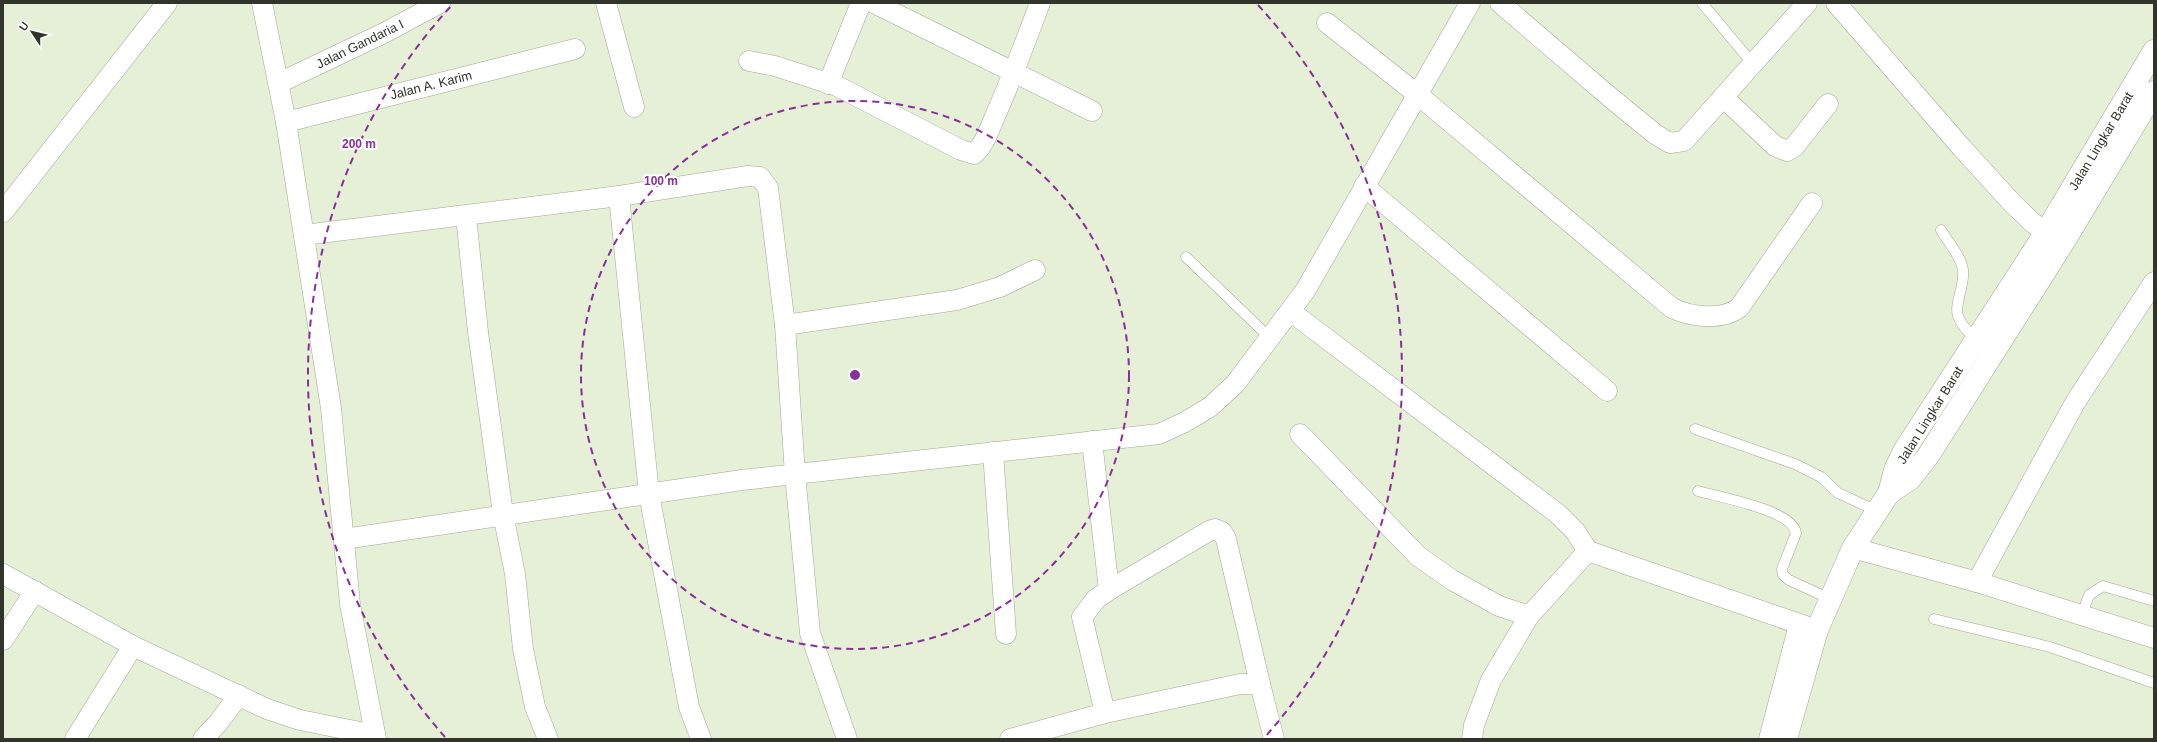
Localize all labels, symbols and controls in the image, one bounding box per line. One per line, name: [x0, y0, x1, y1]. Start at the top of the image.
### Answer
north arrow: [12, 12, 52, 52]
street label: Jalan Gandaria I: [314, 16, 406, 72]
text: U: [17, 20, 31, 33]
street label: Jalan A. Karim: [389, 68, 473, 102]
street label: Jalan Lingkar Barat: [2066, 89, 2136, 193]
text: 200 m: [342, 137, 376, 151]
text: 100 m: [644, 174, 678, 188]
street label: Jalan Lingkar Barat: [1894, 363, 1966, 466]
centre of rings: [848, 368, 862, 382]

